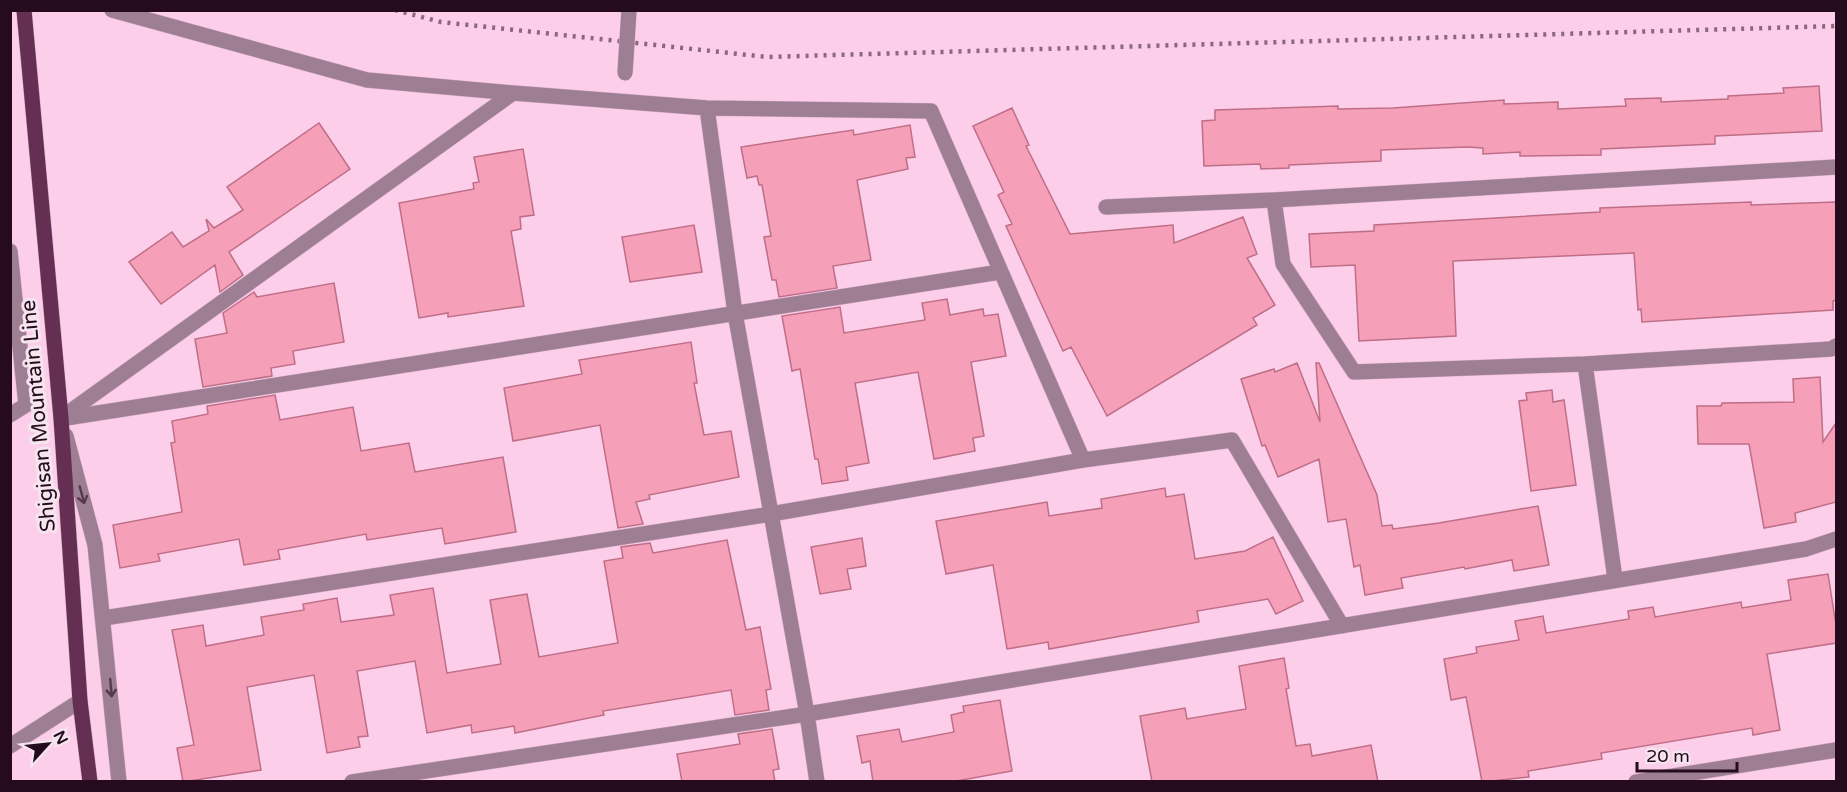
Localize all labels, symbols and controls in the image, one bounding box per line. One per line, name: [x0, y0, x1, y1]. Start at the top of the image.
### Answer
street label: Shigisan Mountain Line: [16, 299, 61, 533]
one-way arrow: [77, 485, 88, 504]
one-way arrow: [106, 677, 117, 697]
north arrow: [18, 714, 78, 774]
text: N: [49, 727, 72, 748]
scale bar: [1637, 735, 1738, 773]
text: 20 m: [1646, 745, 1690, 767]

